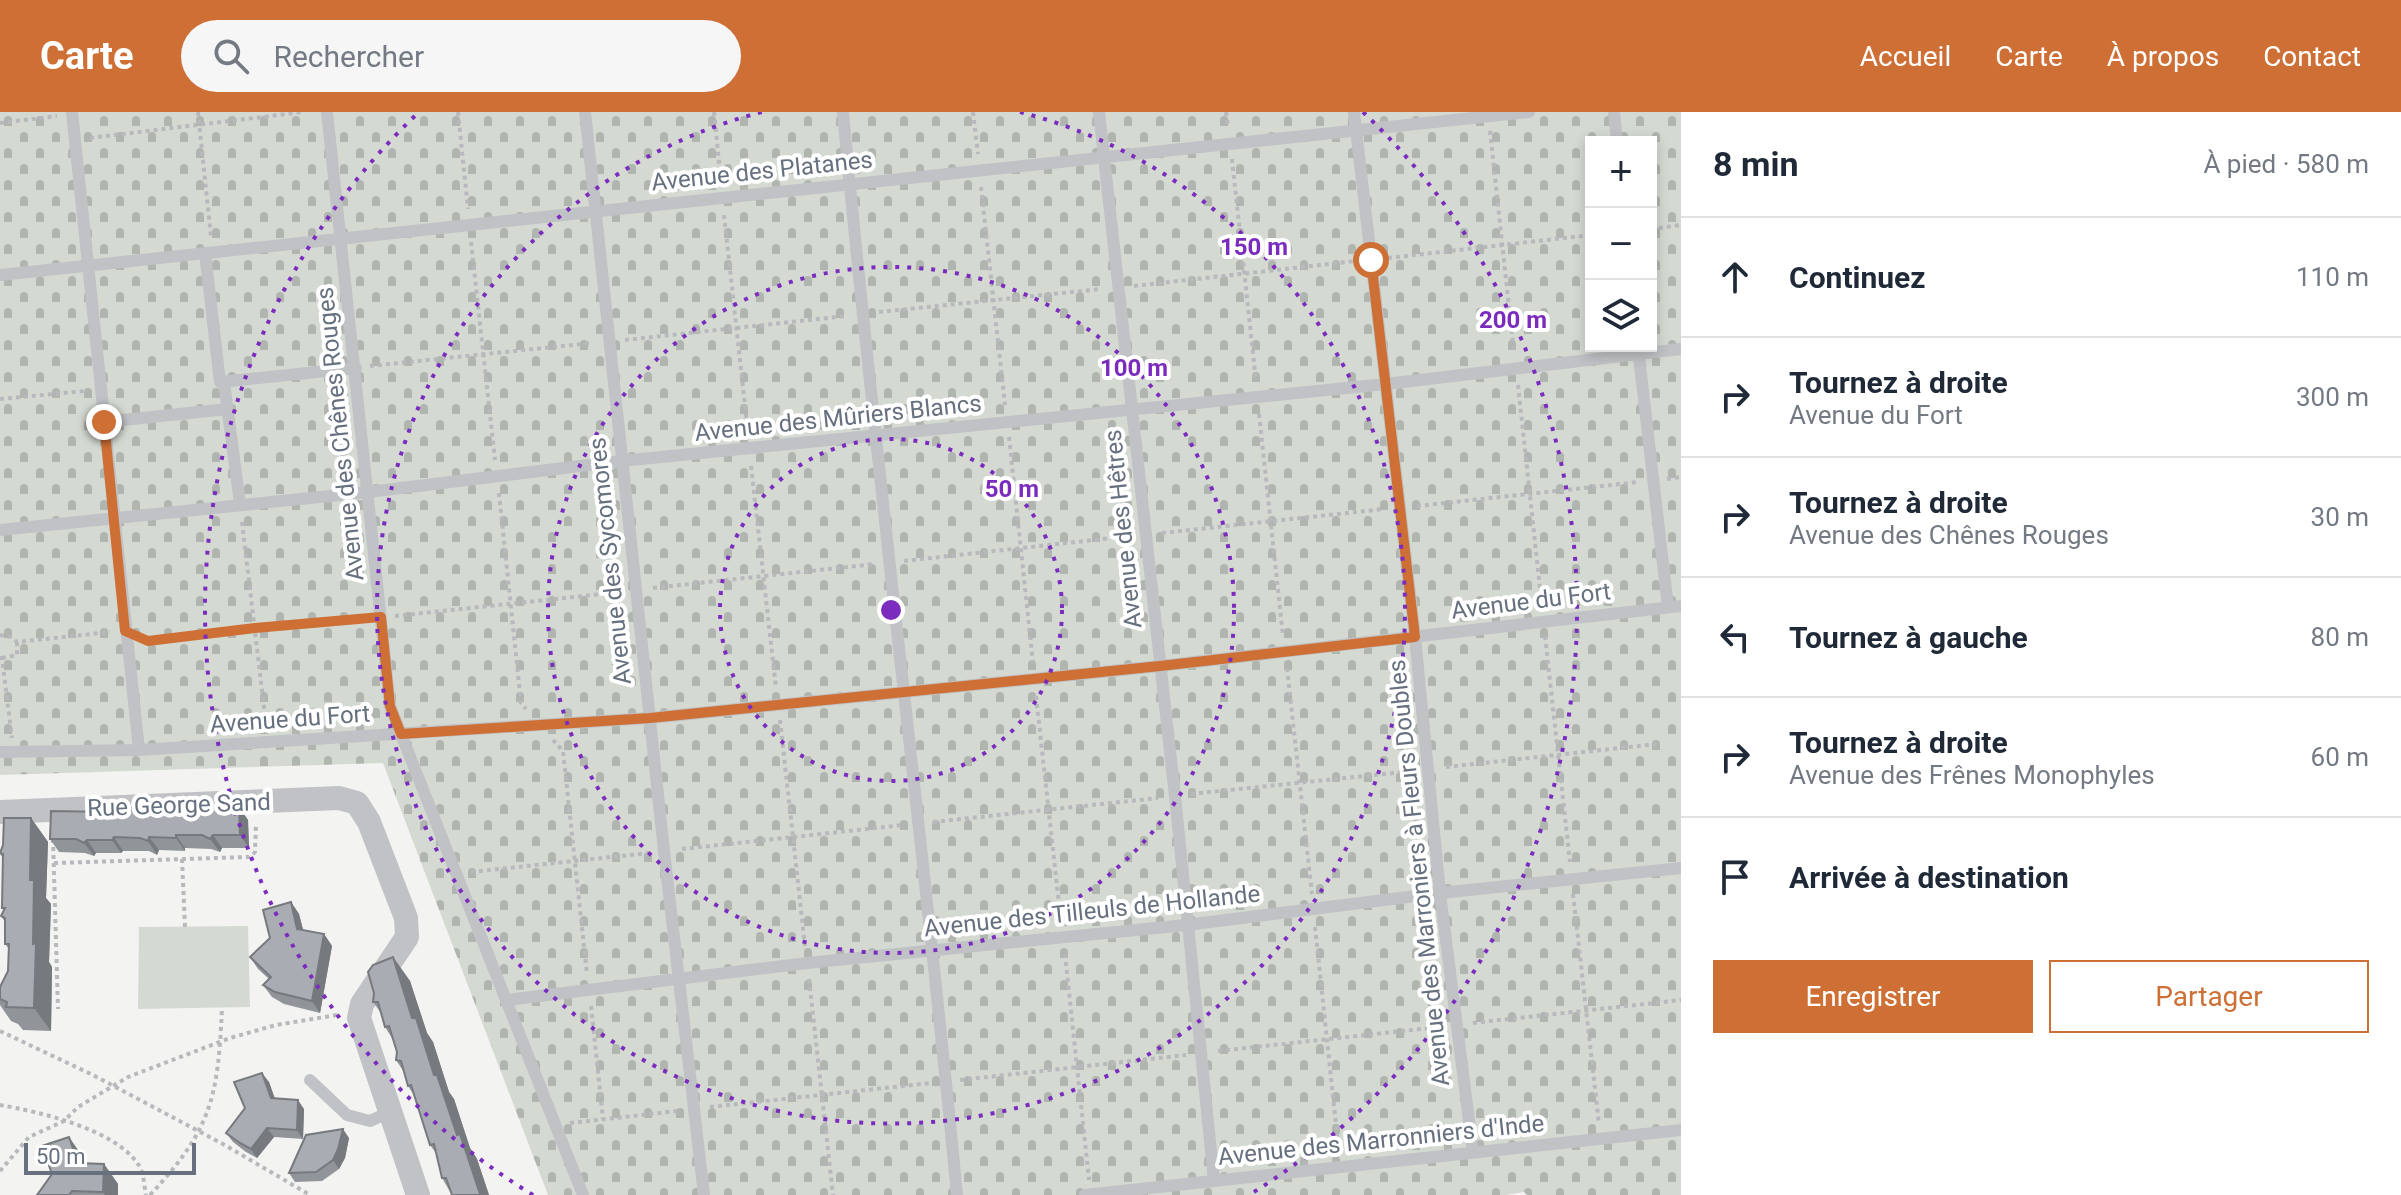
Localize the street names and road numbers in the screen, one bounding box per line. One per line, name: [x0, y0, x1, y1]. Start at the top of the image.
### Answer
street label: Avenue des Platanes: [650, 145, 874, 197]
street label: Avenue des Chênes Rouges: [311, 286, 369, 582]
street label: Avenue des Mûriers Blancs: [693, 389, 983, 447]
street label: Avenue des Hêtres: [1099, 428, 1147, 630]
street label: Avenue des Sycomores: [583, 436, 637, 686]
street label: Avenue du Fort: [1450, 577, 1612, 625]
street label: Avenue des Marroniers à Fleurs Doubles: [1383, 658, 1455, 1088]
street label: Avenue du Fort: [209, 699, 371, 739]
street label: Rue George Sand: [87, 788, 271, 822]
street label: Avenue des Tilleuls de Hollande: [923, 879, 1261, 943]
street label: Avenue des Marronniers d'Inde: [1216, 1109, 1546, 1171]

